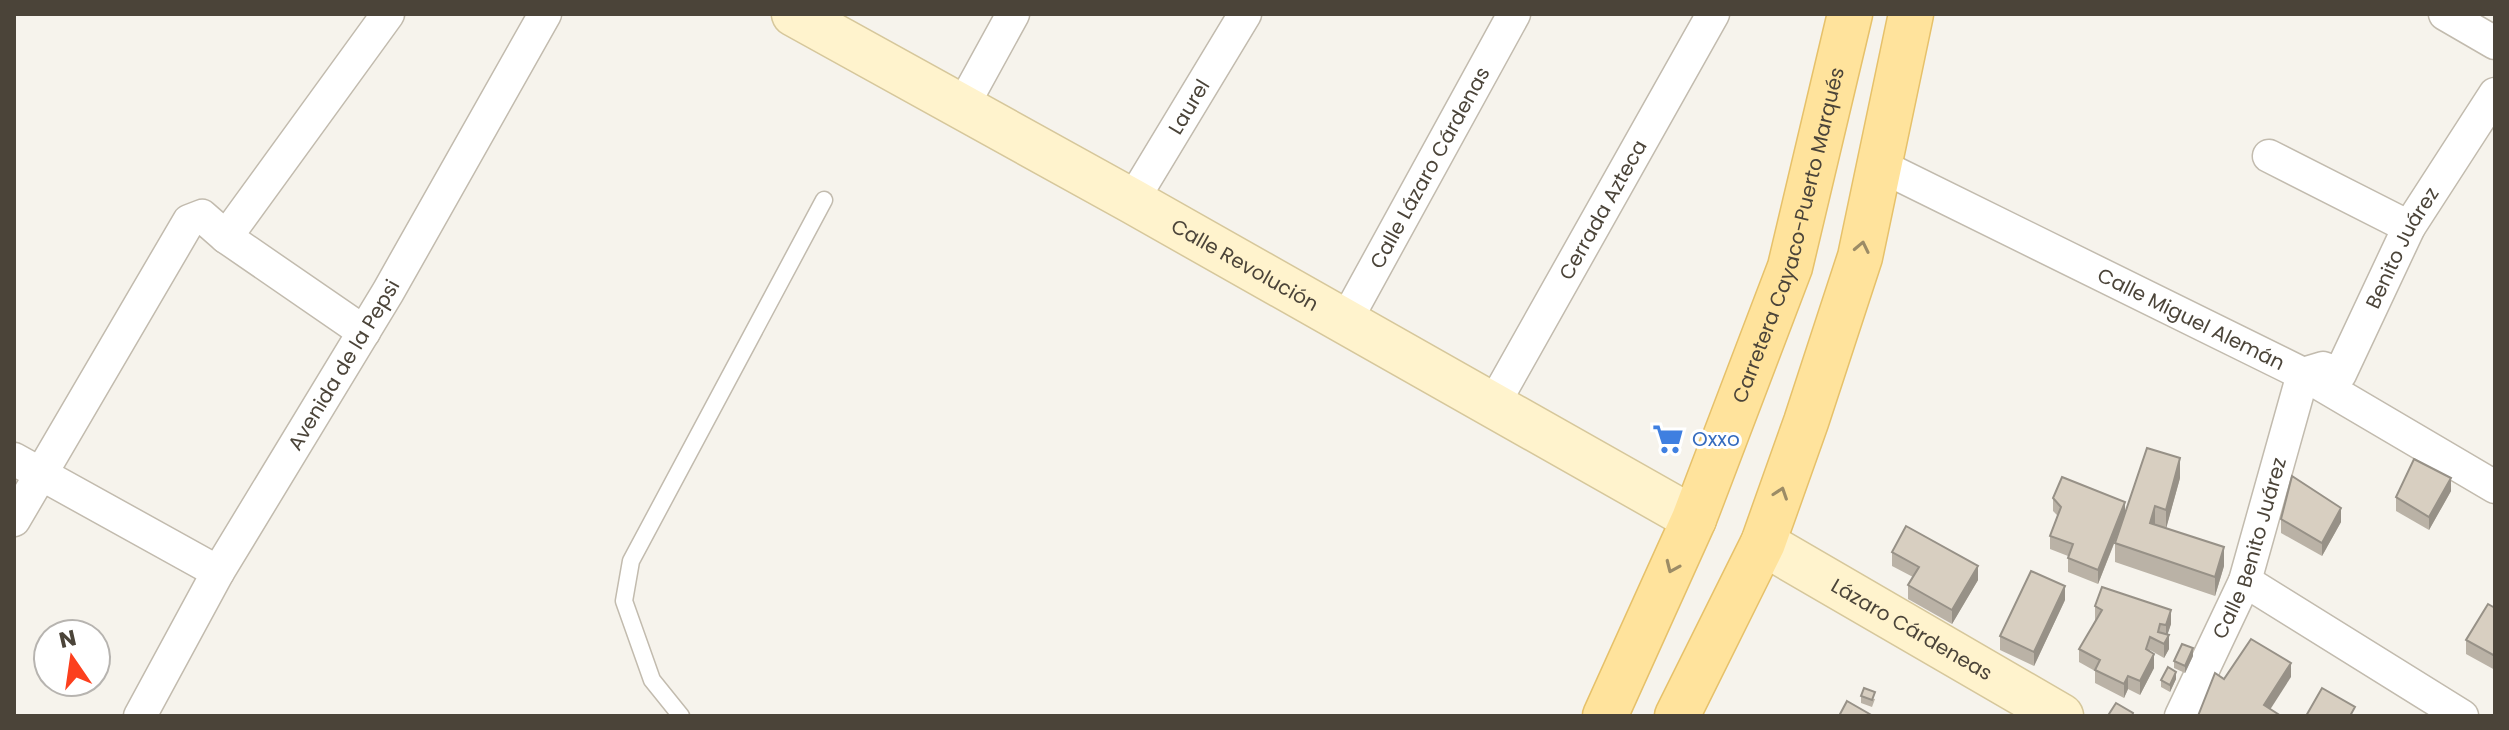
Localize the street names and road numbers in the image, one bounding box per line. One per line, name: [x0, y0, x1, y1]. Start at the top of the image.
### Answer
street label: Calle Lázaro Cárdenas: [1363, 62, 1496, 274]
street label: Carretera Cayaco-Puerto Marqués: [1725, 64, 1851, 407]
street label: Laurel: [1161, 74, 1216, 140]
street label: Cerrada Azteca: [1552, 135, 1653, 285]
street label: Benito Juárez: [2359, 181, 2445, 313]
street label: Calle Revolución: [1166, 212, 1324, 318]
street label: Calle Miguel Alemán: [2093, 261, 2289, 377]
street label: Avenida de la Pepsi: [281, 274, 406, 456]
street label: Calle Benito Juárez: [2206, 454, 2293, 644]
street label: Lázaro Cárdeneas: [1826, 572, 1997, 687]

